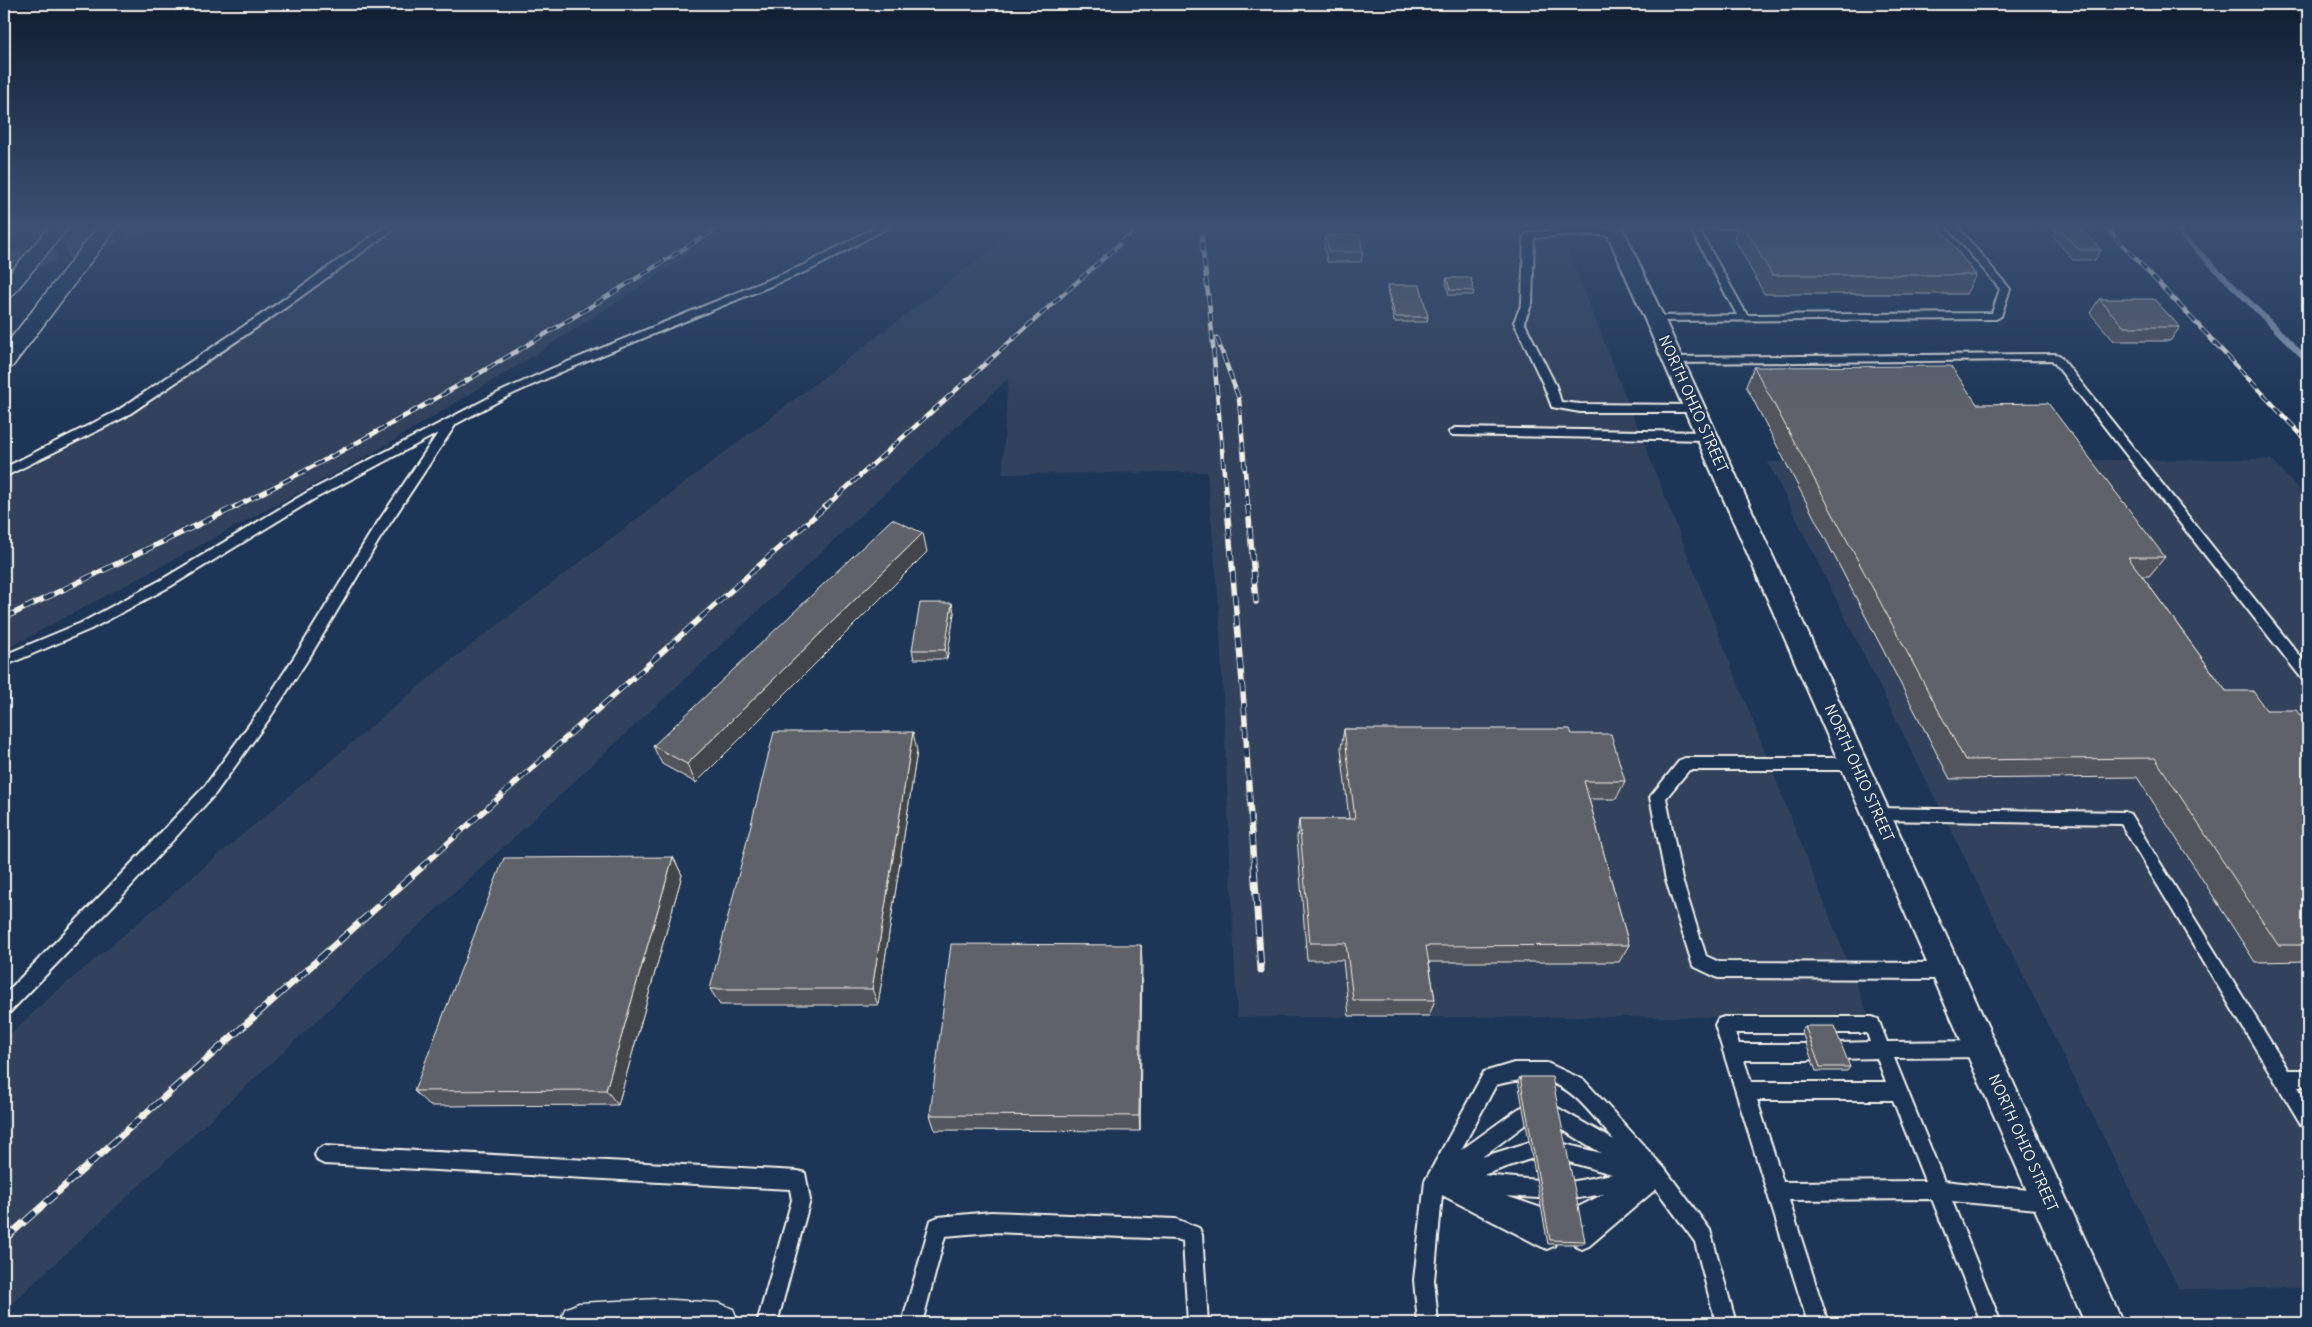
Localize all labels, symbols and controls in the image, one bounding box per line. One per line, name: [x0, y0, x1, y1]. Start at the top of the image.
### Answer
street label: NORTH OHIO STREET: [1655, 332, 1732, 476]
street label: NORTH OHIO STREET: [1821, 701, 1898, 845]
street label: NORTH OHIO STREET: [1985, 1071, 2062, 1215]

